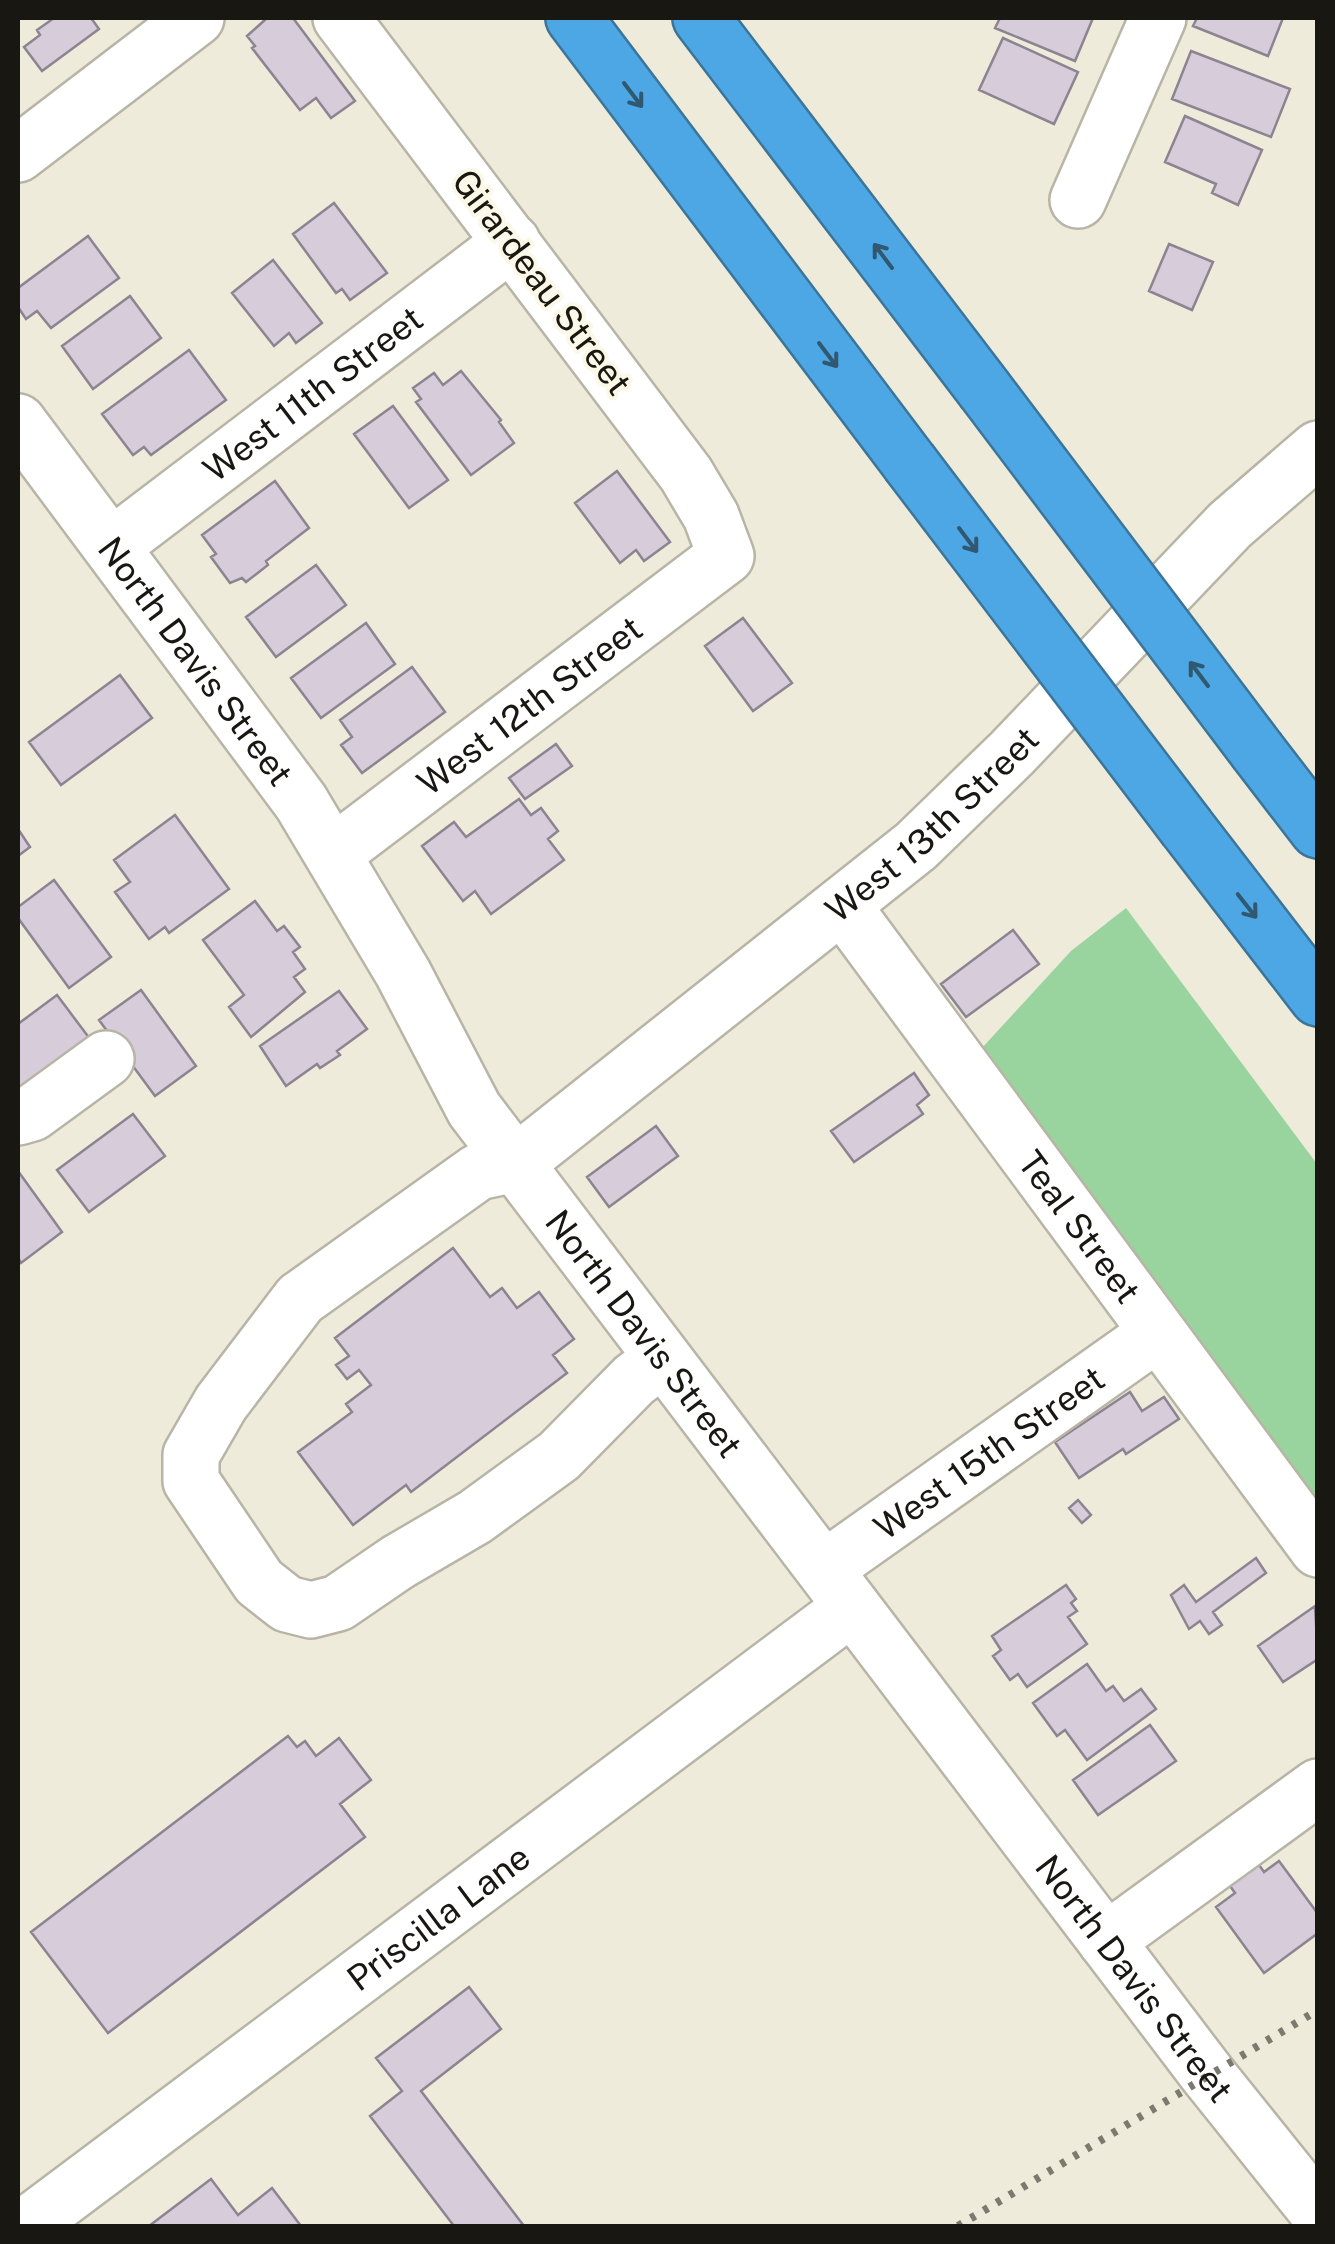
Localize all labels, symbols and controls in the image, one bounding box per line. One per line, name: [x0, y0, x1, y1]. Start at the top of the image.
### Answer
one-way arrow: [622, 81, 643, 108]
street label: Girardeau Street: [444, 161, 640, 403]
one-way arrow: [872, 243, 893, 270]
street label: West 11th Street: [195, 297, 430, 490]
one-way arrow: [818, 341, 839, 368]
one-way arrow: [958, 526, 979, 553]
street label: North Davis Street: [90, 529, 302, 793]
street label: West 12th Street: [409, 607, 650, 803]
one-way arrow: [1189, 661, 1210, 688]
street label: West 13th Street: [817, 718, 1047, 930]
one-way arrow: [1235, 892, 1257, 918]
street label: Teal Street: [1010, 1143, 1149, 1311]
street label: North Davis Street: [538, 1202, 751, 1465]
street label: West 15th Street: [866, 1357, 1112, 1548]
street label: Priscilla Lane: [339, 1836, 537, 1999]
street label: North Davis Street: [1028, 1847, 1242, 2110]

